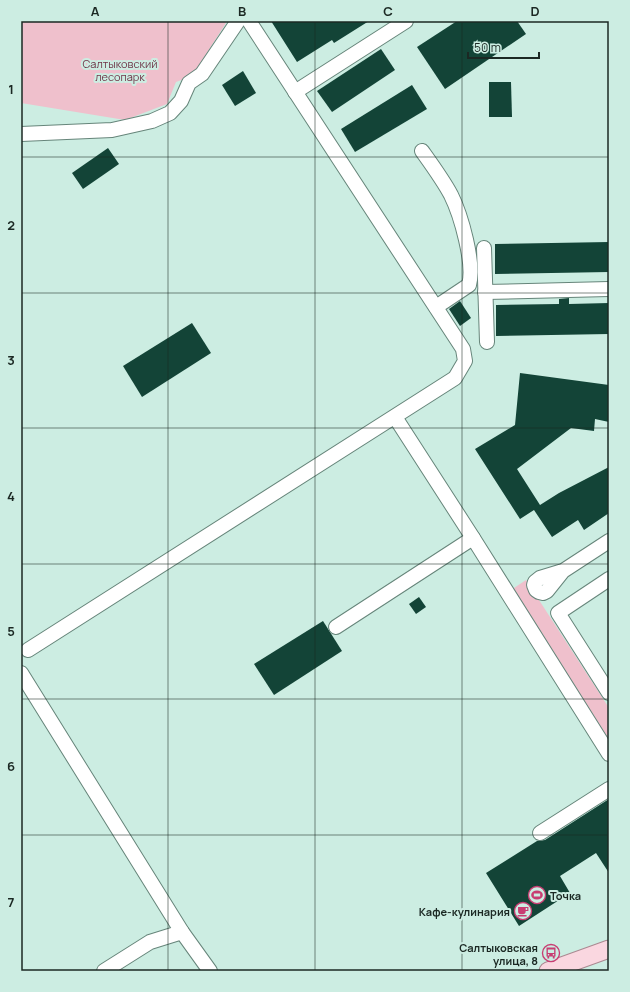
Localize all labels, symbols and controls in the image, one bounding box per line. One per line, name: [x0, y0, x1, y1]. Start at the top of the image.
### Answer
text: A: [91, 2, 100, 20]
text: B: [238, 2, 246, 20]
text: C: [383, 2, 393, 20]
text: D: [530, 2, 540, 20]
scale bar: [468, 34, 539, 60]
text: 50 m: [474, 39, 501, 56]
park label: Салтыковский лесопарк: [82, 56, 158, 84]
text: 1: [8, 80, 14, 98]
text: 2: [7, 216, 15, 234]
text: 3: [7, 351, 15, 369]
text: 4: [7, 487, 15, 505]
text: 5: [7, 622, 15, 640]
text: 6: [7, 757, 15, 775]
sports icon: Точка: [527, 885, 547, 905]
place label: Точка: [550, 888, 581, 903]
text: 7: [8, 893, 15, 911]
cafe icon: Кафе-кулинария: [513, 901, 533, 921]
place label: Кафе-кулинария: [419, 904, 510, 919]
place label: Салтыковская улица, 8: [459, 940, 538, 968]
bus stop icon: Салтыковская улица, 8: [541, 943, 561, 963]

